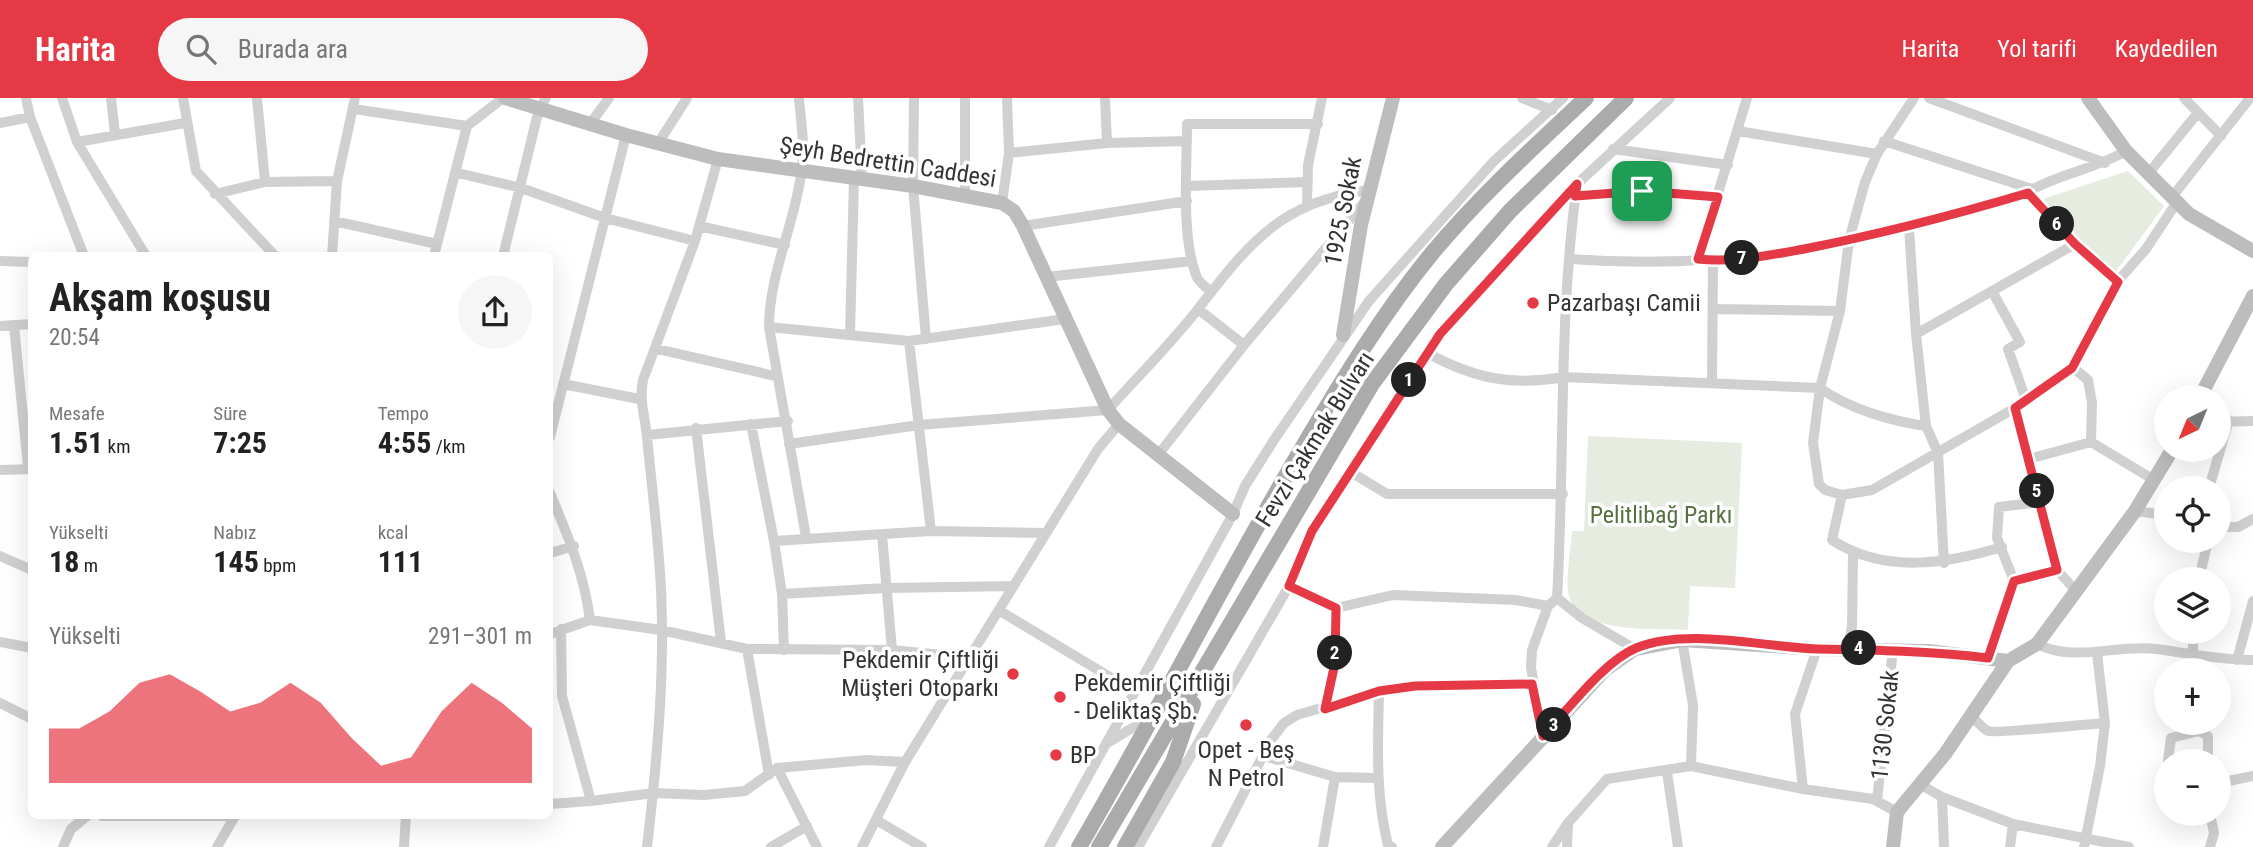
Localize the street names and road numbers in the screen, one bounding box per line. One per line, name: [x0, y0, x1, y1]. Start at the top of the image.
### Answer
street label: Şeyh Bedrettin Caddesi: [778, 131, 998, 193]
street label: 1925 Sokak: [1319, 154, 1367, 268]
street label: Fevzi Çakmak Bulvarı: [1250, 346, 1380, 532]
street label: 1130 Sokak: [1865, 668, 1905, 781]

